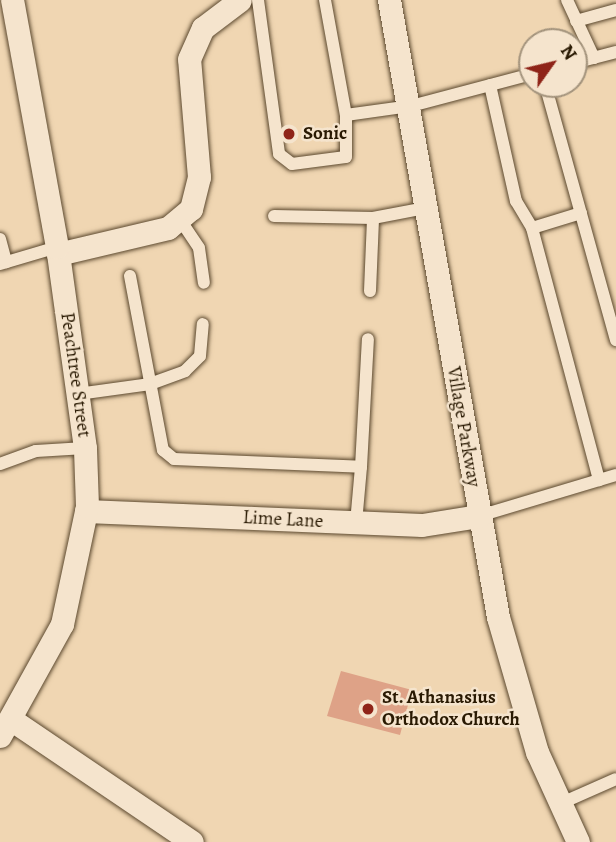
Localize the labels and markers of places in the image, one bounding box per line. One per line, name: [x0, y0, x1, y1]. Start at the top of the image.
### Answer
place label: Sonic: [303, 123, 347, 145]
marker: Sonic: [281, 126, 297, 142]
place label: St. Athanasius Orthodox Church: [382, 687, 520, 731]
marker: St. Athanasius Orthodox Church: [360, 701, 376, 717]

